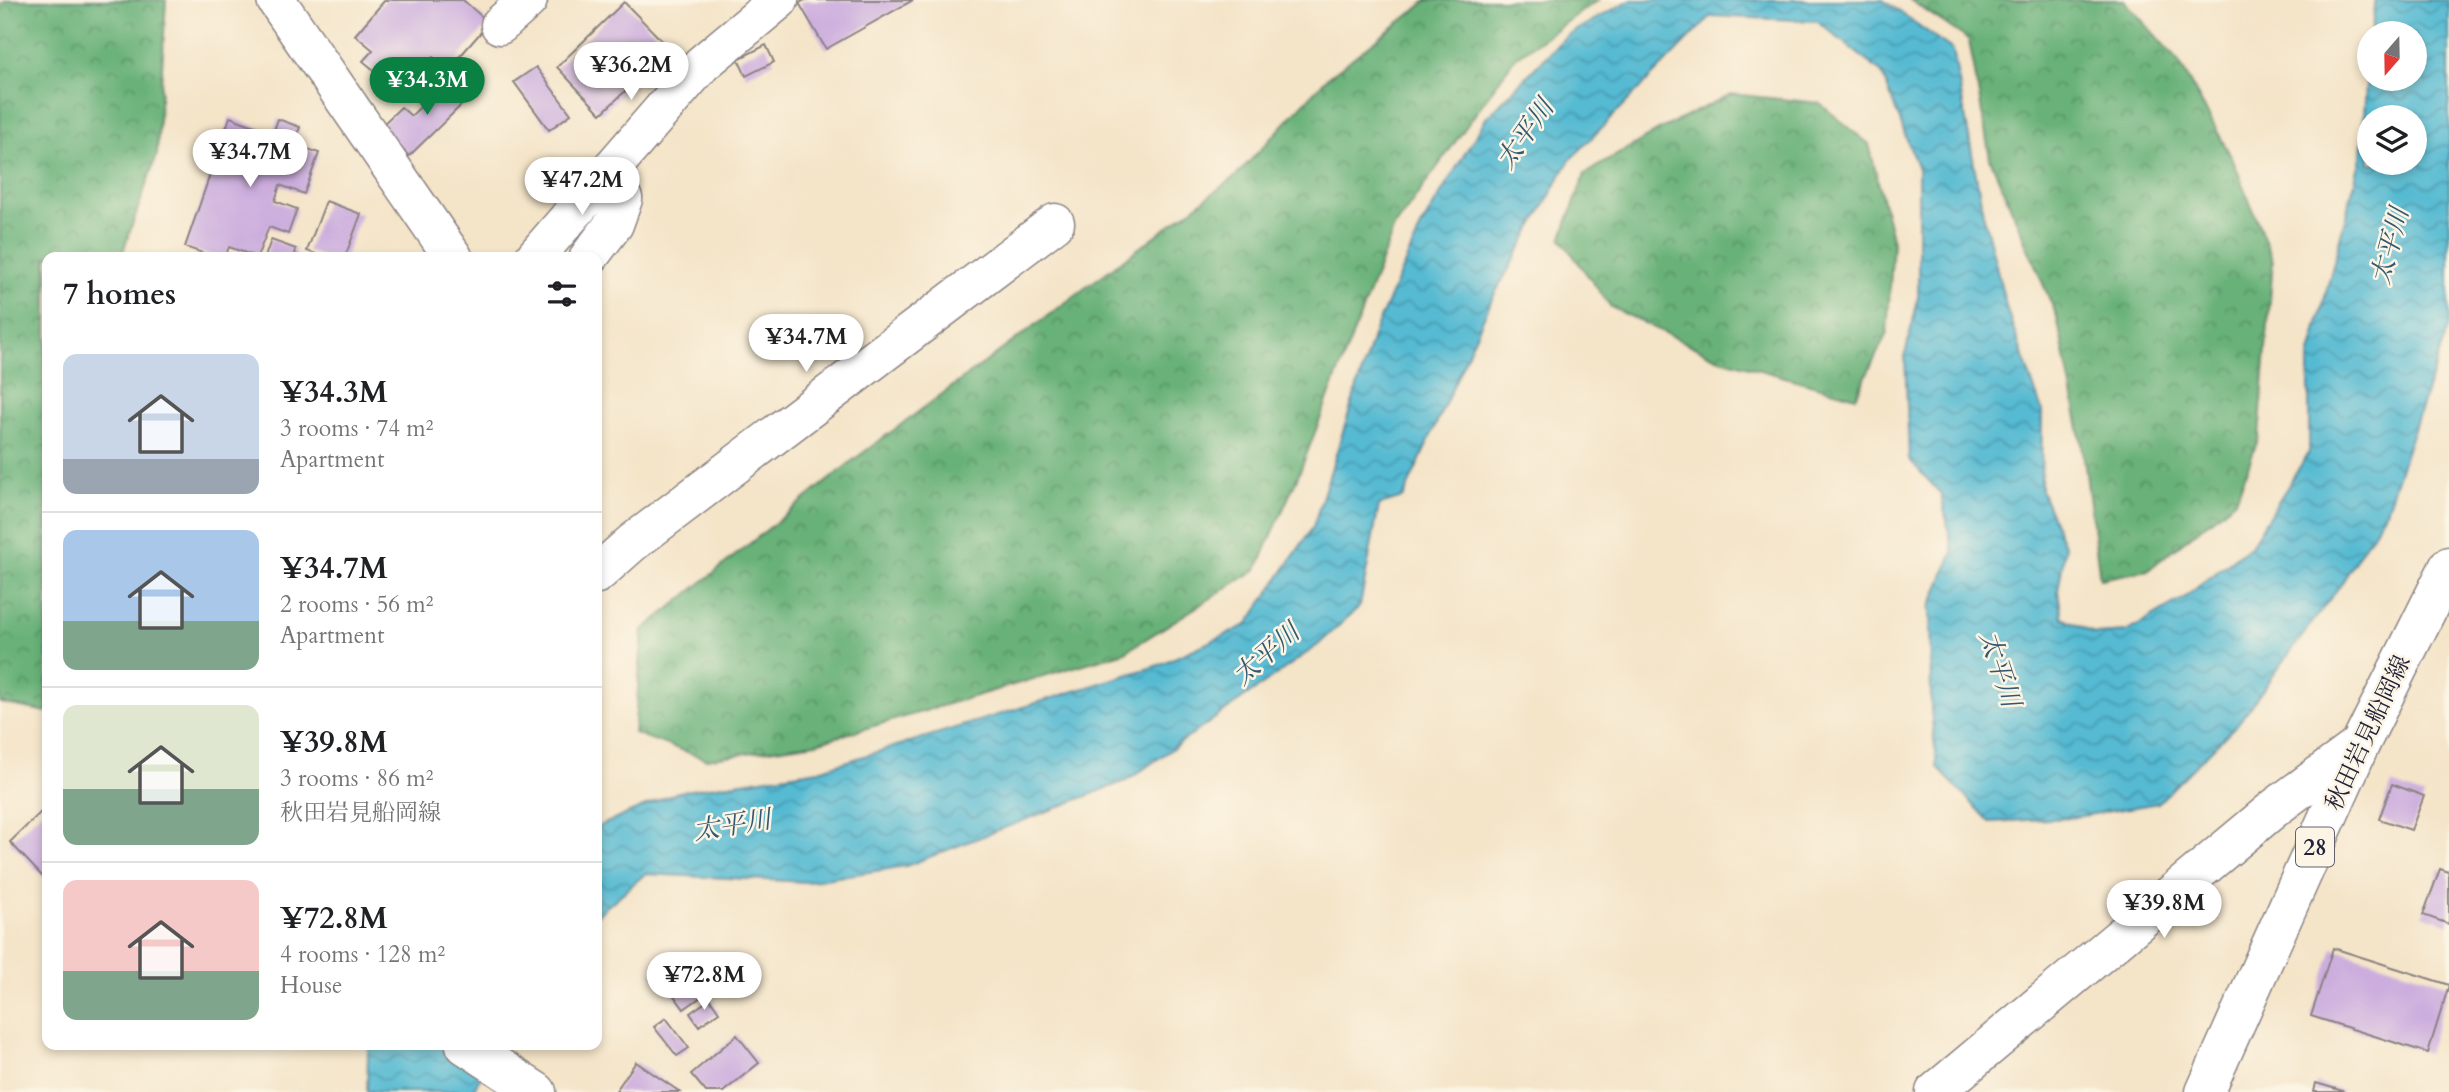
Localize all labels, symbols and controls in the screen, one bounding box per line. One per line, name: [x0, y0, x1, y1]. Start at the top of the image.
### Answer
north arrow: [2357, 21, 2427, 91]
map controls: [2357, 21, 2427, 175]
pin: ¥36.2M: [574, 42, 688, 102]
text: ¥36.2M: [590, 49, 672, 80]
pin: ¥34.3M: [370, 58, 484, 117]
text: ¥34.3M: [386, 64, 468, 95]
water label: 太平川: [1488, 90, 1563, 176]
button: layers: [2357, 105, 2427, 175]
pin: ¥34.7M: [193, 130, 307, 189]
text: ¥34.7M: [209, 136, 291, 167]
pin: ¥47.2M: [525, 158, 639, 217]
text: ¥47.2M: [541, 164, 623, 195]
water label: 太平川: [2363, 201, 2418, 288]
text: 7 homes: [63, 274, 176, 315]
icon: filters: [543, 275, 581, 313]
pin: ¥34.7M: [749, 314, 863, 374]
text: ¥34.7M: [765, 321, 847, 352]
text: ¥34.3M: [280, 372, 388, 413]
icon: home: [119, 382, 203, 466]
text: 3 rooms · 74 m²: [280, 413, 433, 444]
text: Apartment: [280, 444, 384, 475]
text: ¥34.7M: [280, 548, 388, 589]
icon: home: [119, 558, 203, 642]
text: 2 rooms · 56 m²: [280, 589, 433, 620]
water label: 太平川: [1225, 613, 1309, 693]
text: Apartment: [280, 620, 384, 651]
water label: 太平川: [1971, 626, 2030, 714]
street label: 秋田岩見船岡線: [2318, 650, 2418, 816]
text: ¥39.8M: [280, 722, 388, 763]
icon: home: [119, 733, 203, 817]
text: 3 rooms · 86 m²: [280, 763, 433, 794]
text: 秋田岩見船岡線: [280, 797, 441, 828]
water label: 太平川: [691, 801, 776, 848]
road number: 28: [2296, 828, 2334, 866]
pin: ¥39.8M: [2107, 880, 2221, 940]
text: ¥39.8M: [2123, 887, 2205, 918]
text: ¥72.8M: [280, 898, 388, 939]
icon: home: [119, 908, 203, 992]
text: 4 rooms · 128 m²: [280, 939, 445, 970]
pin: ¥72.8M: [647, 953, 761, 1012]
text: ¥72.8M: [663, 959, 745, 990]
text: House: [280, 970, 342, 1001]

